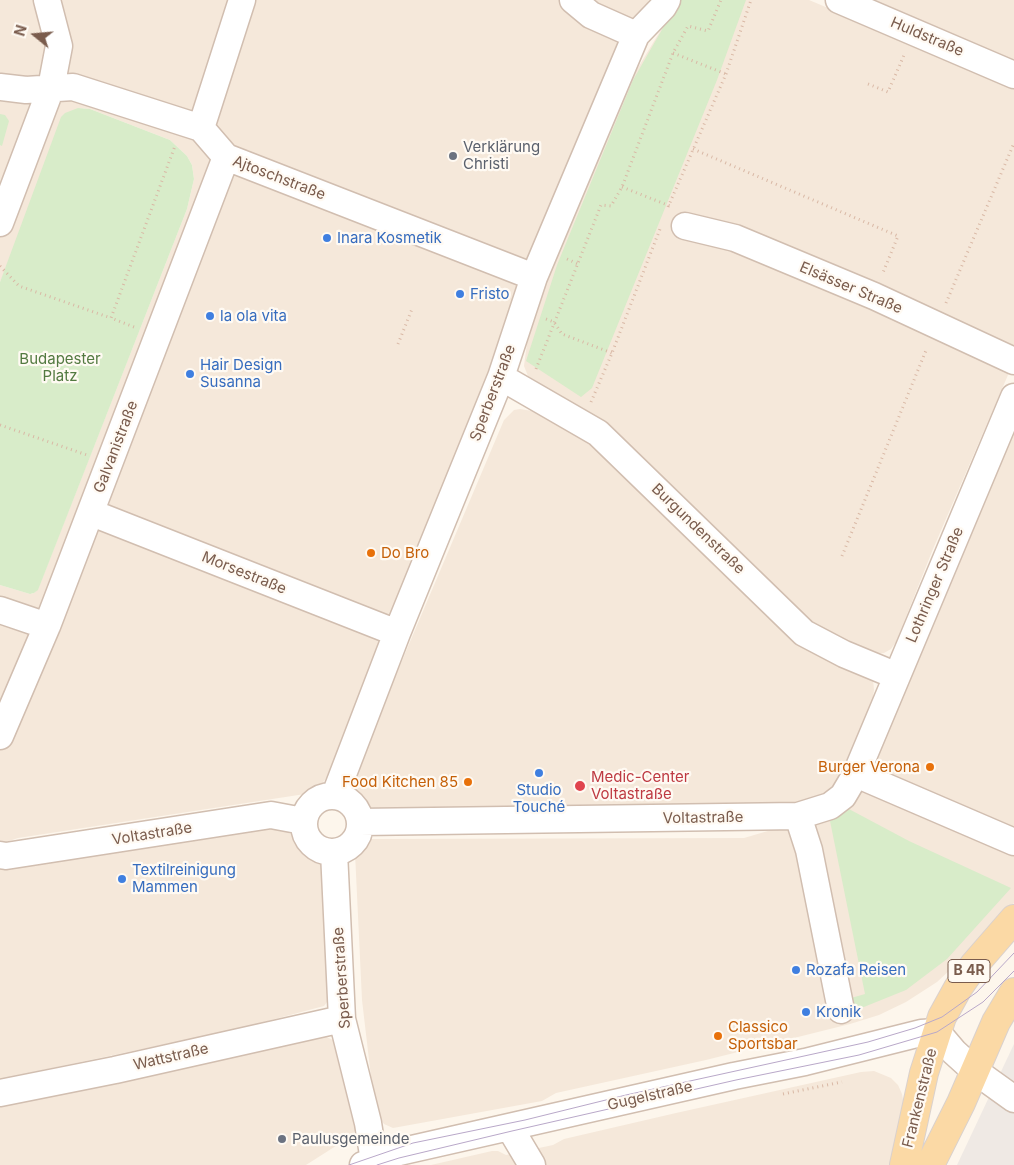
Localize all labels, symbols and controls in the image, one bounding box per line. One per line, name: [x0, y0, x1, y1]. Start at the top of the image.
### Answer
north arrow: [10, 10, 60, 60]
street label: Huldstraße: [888, 14, 966, 60]
text: N: [10, 23, 30, 38]
place label: Verklärung Christi: [463, 138, 540, 173]
marker: Verklärung Christi: [447, 150, 459, 162]
street label: Ajtoschstraße: [230, 152, 328, 204]
place label: Inara Kosmetik: [337, 229, 442, 247]
marker: Inara Kosmetik: [321, 232, 333, 244]
street label: Elsässer Straße: [797, 258, 905, 318]
place label: Fristo: [470, 285, 510, 303]
marker: Fristo: [454, 288, 466, 300]
place label: la ola vita: [220, 307, 287, 325]
marker: la ola vita: [204, 310, 216, 322]
street label: Sperberstraße: [466, 342, 520, 444]
park label: Budapester Platz: [19, 350, 101, 385]
place label: Hair Design Susanna: [200, 356, 282, 391]
marker: Hair Design Susanna: [184, 368, 196, 380]
street label: Galvanistraße: [90, 398, 142, 496]
street label: Burgundenstraße: [648, 480, 748, 578]
street label: Lothringer Straße: [902, 524, 968, 646]
place label: Do Bro: [381, 544, 429, 562]
marker: Do Bro: [365, 547, 377, 559]
street label: Morsestraße: [199, 548, 289, 598]
place label: Burger Verona: [818, 758, 920, 776]
marker: Burger Verona: [924, 761, 936, 773]
marker: Studio Touché: [533, 767, 545, 779]
place label: Medic-Center Voltastraße: [591, 768, 689, 803]
place label: Food Kitchen 85: [342, 773, 458, 791]
marker: Food Kitchen 85: [462, 776, 474, 788]
marker: Medic-Center Voltastraße: [573, 779, 587, 793]
place label: Studio Touché: [513, 781, 565, 816]
street label: Voltastraße: [662, 808, 744, 828]
street label: Voltastraße: [111, 819, 193, 849]
place label: Textilreinigung Mammen: [132, 861, 236, 896]
marker: Textilreinigung Mammen: [116, 873, 128, 885]
street label: Sperberstraße: [329, 927, 355, 1029]
road number: B 4R: [948, 959, 990, 982]
place label: Rozafa Reisen: [806, 961, 906, 979]
marker: Rozafa Reisen: [790, 964, 802, 976]
place label: Kronik: [816, 1003, 861, 1021]
marker: Kronik: [800, 1006, 812, 1018]
place label: Classico Sportsbar: [728, 1018, 798, 1053]
marker: Classico Sportsbar: [712, 1030, 724, 1042]
street label: Wattstraße: [132, 1040, 210, 1074]
street label: Frankenstraße: [899, 1046, 941, 1150]
street label: Gugelstraße: [606, 1077, 694, 1115]
place label: Paulusgemeinde: [292, 1130, 410, 1148]
marker: Paulusgemeinde: [276, 1133, 288, 1145]

